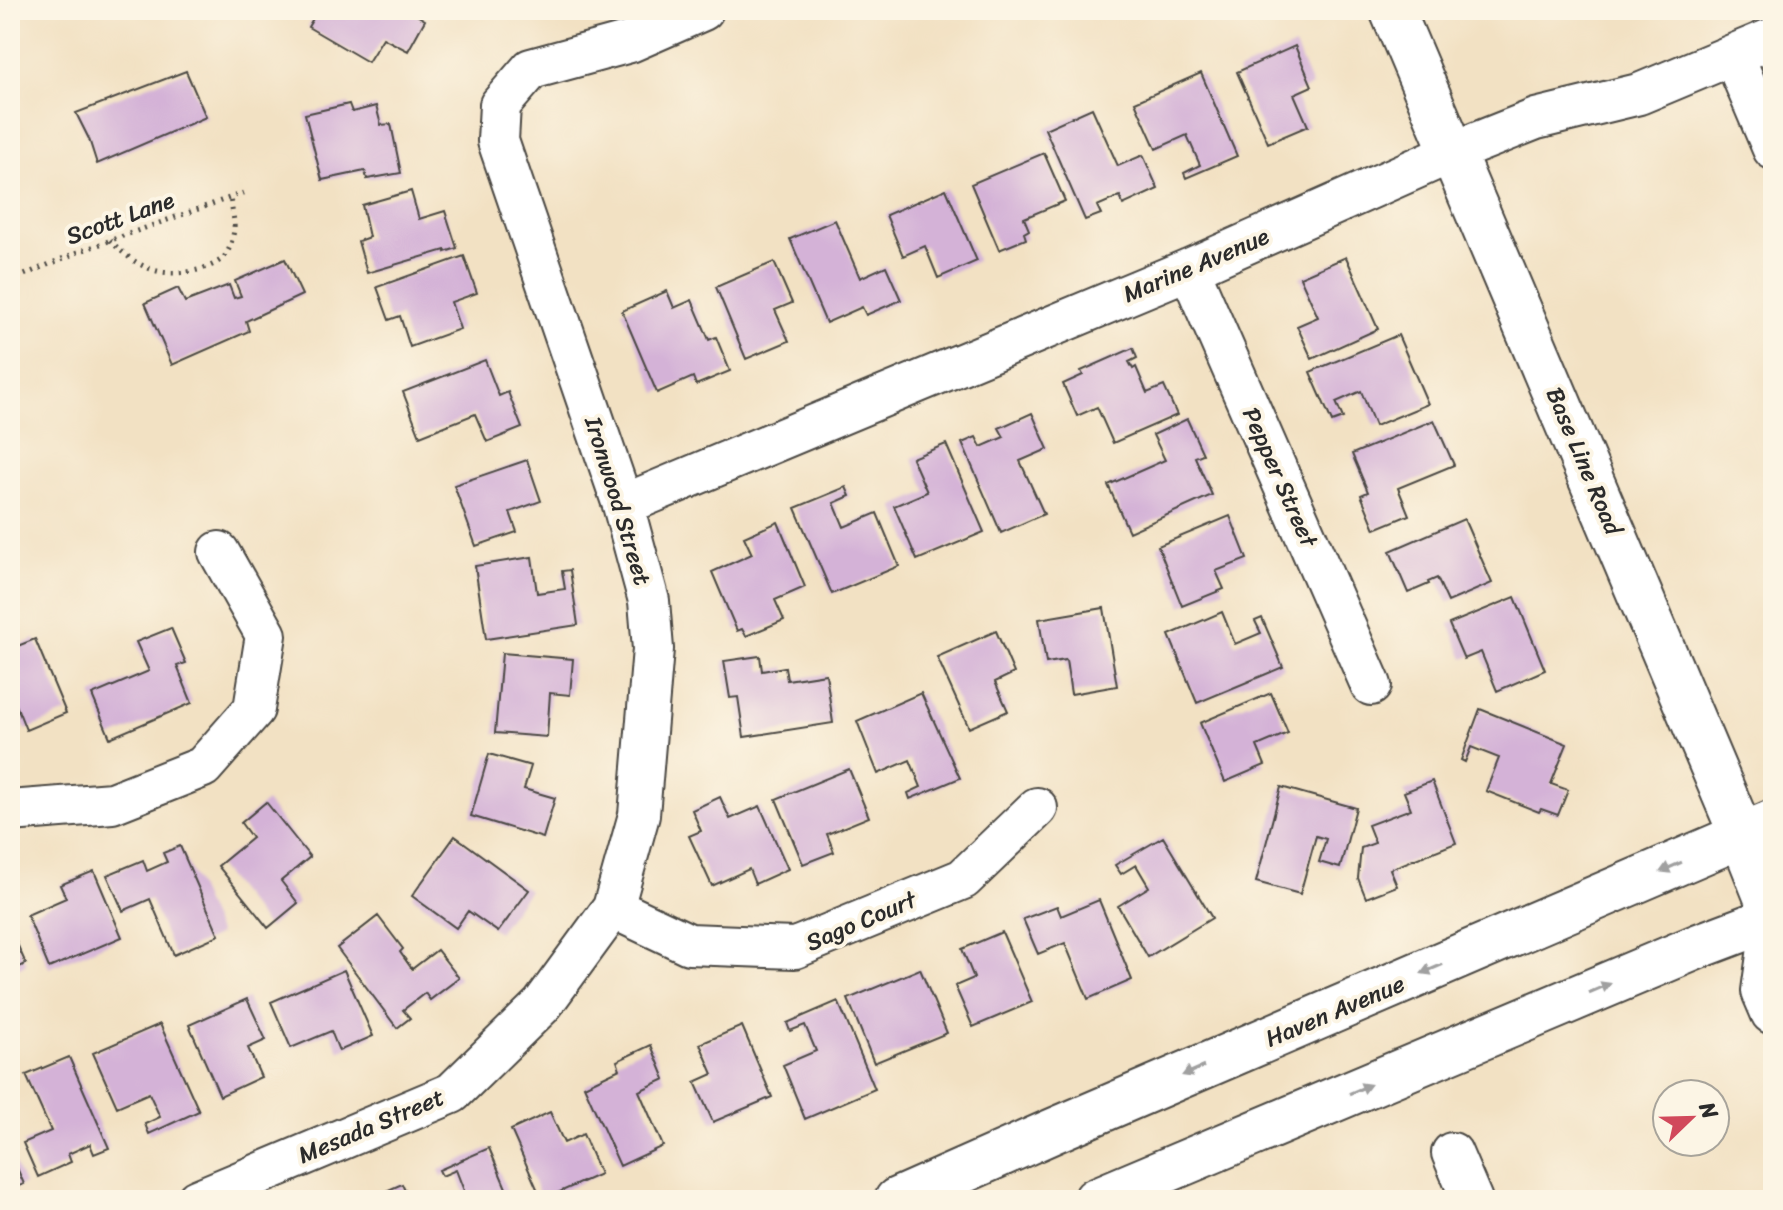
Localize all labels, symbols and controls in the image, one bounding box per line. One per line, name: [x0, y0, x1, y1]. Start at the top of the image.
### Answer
street label: Scott Lane: [60, 179, 181, 257]
street label: Marine Avenue: [1116, 215, 1276, 315]
street label: Base Line Road: [1534, 380, 1635, 543]
street label: Pepper Street: [1230, 400, 1330, 555]
street label: Ironwood Street: [572, 410, 664, 591]
one-way arrow: [1659, 861, 1683, 874]
street label: Sago Court: [799, 878, 924, 963]
street label: Haven Avenue: [1259, 963, 1411, 1059]
one-way arrow: [1420, 963, 1444, 976]
one-way arrow: [1588, 982, 1612, 995]
one-way arrow: [1181, 1065, 1205, 1078]
street label: Mesada Street: [291, 1076, 451, 1176]
north arrow: [1651, 1078, 1731, 1158]
one-way arrow: [1349, 1083, 1372, 1096]
text: N: [1688, 1095, 1730, 1126]

